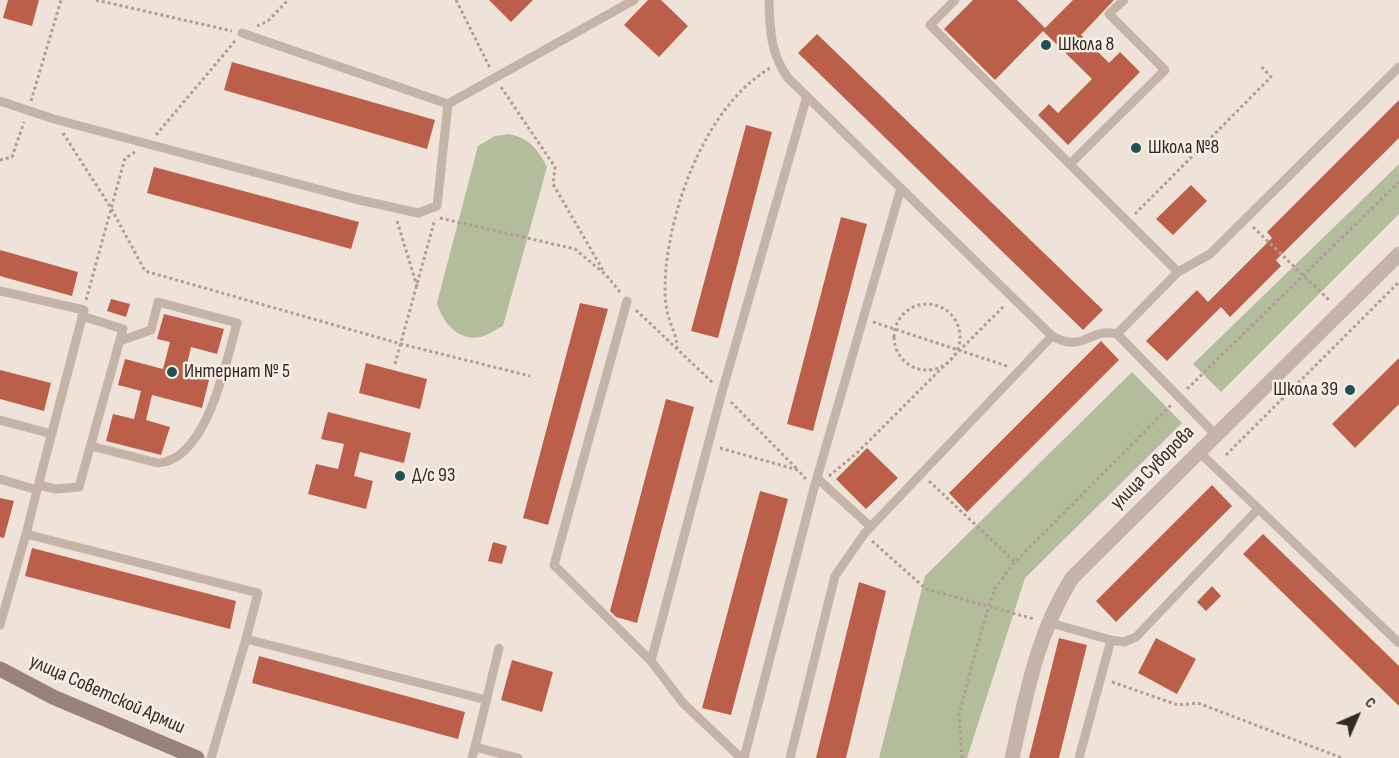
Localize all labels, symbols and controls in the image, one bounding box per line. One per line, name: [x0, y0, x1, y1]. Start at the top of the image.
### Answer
place label: Школа 8: [1058, 33, 1114, 57]
marker: Школа 8: [1039, 38, 1053, 52]
place label: Школа №8: [1148, 136, 1219, 160]
marker: Школа №8: [1129, 141, 1143, 155]
place label: Интернат № 5: [184, 360, 290, 384]
marker: Интернат № 5: [165, 365, 179, 379]
place label: Школа 39: [1273, 378, 1338, 402]
marker: Школа 39: [1343, 383, 1357, 397]
street label: улица Суворова: [1106, 421, 1200, 515]
place label: Д/с 93: [412, 464, 455, 488]
marker: Д/с 93: [393, 469, 407, 483]
street label: улица Советской Армии: [25, 650, 189, 740]
north arrow: [1327, 686, 1387, 746]
text: С: [1360, 693, 1380, 713]

